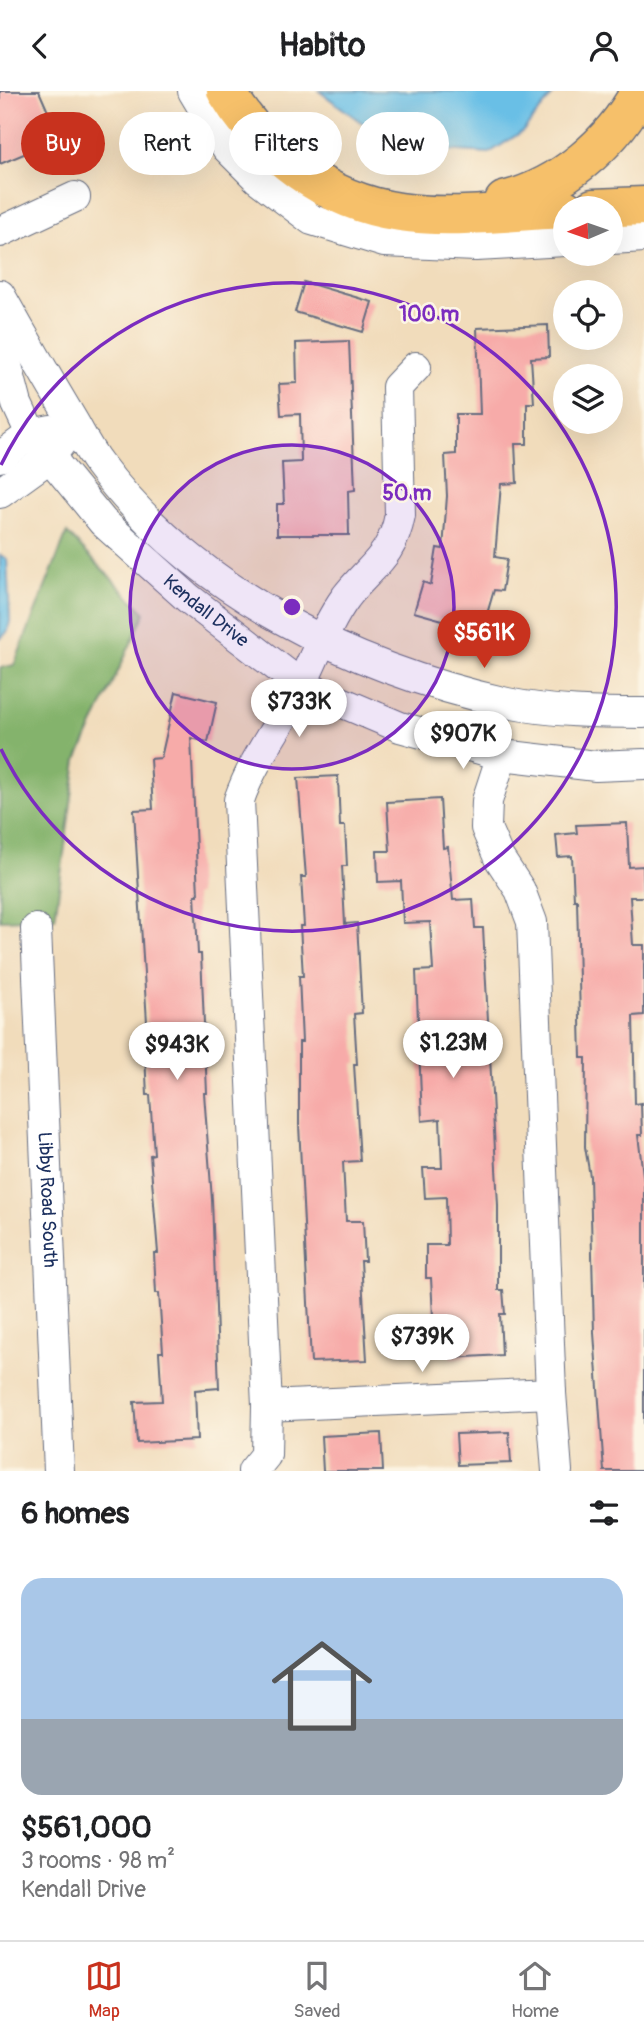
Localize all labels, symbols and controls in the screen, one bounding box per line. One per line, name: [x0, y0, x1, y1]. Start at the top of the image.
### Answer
text: Habito: [279, 26, 365, 66]
icon: back: [21, 27, 59, 65]
icon: person: [585, 27, 623, 65]
chip: Buy: [21, 112, 105, 175]
chip: Rent: [119, 112, 215, 175]
chip: Filters: [229, 112, 342, 175]
chip: New: [356, 112, 449, 175]
north arrow: [553, 196, 623, 266]
map controls: [553, 196, 623, 434]
button: locate: [553, 280, 623, 350]
text: 100 m: [399, 301, 459, 328]
button: layers: [553, 364, 623, 434]
text: 50 m: [383, 480, 432, 507]
street label: Kendall Drive: [158, 569, 254, 653]
centre of rings: [280, 595, 304, 619]
pin: $561K: [435, 611, 533, 670]
text: $561K: [453, 618, 515, 647]
pin: $733K: [250, 679, 348, 739]
text: $733K: [267, 687, 331, 716]
pin: $907K: [414, 711, 512, 771]
text: $907K: [430, 719, 496, 748]
pin: $1.23M: [396, 1021, 510, 1080]
pin: $943K: [128, 1023, 226, 1082]
text: $1.23M: [419, 1028, 487, 1057]
text: $943K: [145, 1030, 209, 1059]
street label: Libby Road South: [33, 1131, 62, 1268]
pin: $739K: [373, 1315, 471, 1374]
text: $739K: [390, 1322, 454, 1351]
icon: filters: [585, 1494, 623, 1532]
text: 6 homes: [21, 1495, 129, 1532]
icon: home: [259, 1623, 385, 1749]
text: $561,000: [21, 1809, 152, 1846]
text: 3 rooms · 98 m²: [21, 1846, 175, 1875]
text: Kendall Drive: [21, 1875, 146, 1904]
tab: Map: [85, 1957, 123, 2023]
tab: Saved: [293, 1957, 341, 2023]
tab: Home: [511, 1957, 559, 2023]

